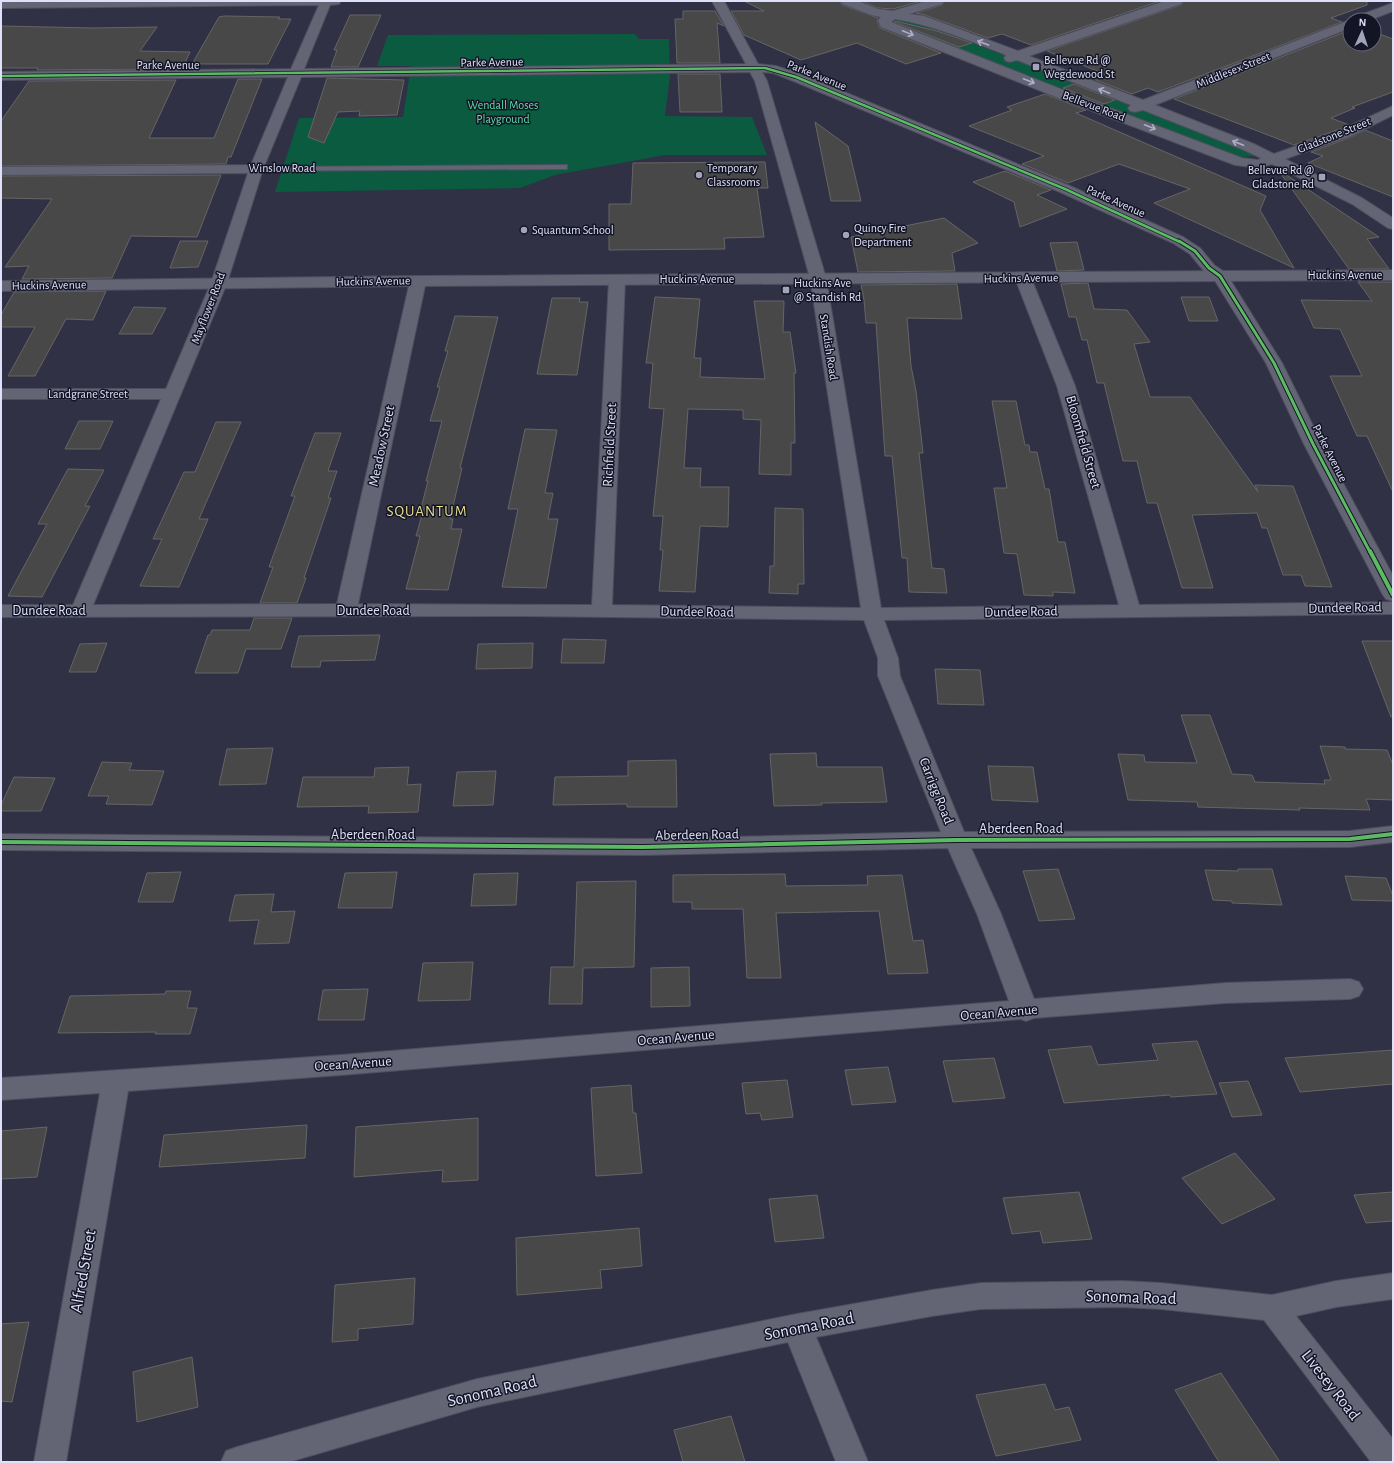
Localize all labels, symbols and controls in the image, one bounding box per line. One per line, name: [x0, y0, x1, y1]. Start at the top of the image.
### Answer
north arrow: [1342, 12, 1382, 52]
text: N: [1358, 17, 1367, 28]
one-way arrow: [901, 30, 913, 38]
one-way arrow: [977, 39, 990, 46]
street label: Middlesex Street: [1194, 50, 1272, 90]
place label: Bellevue Rd @ Wegdewood St: [1044, 54, 1115, 80]
street label: Parke Avenue: [460, 55, 524, 69]
street label: Parke Avenue: [786, 58, 848, 92]
street label: Parke Avenue: [136, 59, 200, 71]
marker: Bellevue Rd @ Wegdewood St: [1031, 62, 1041, 72]
one-way arrow: [1022, 77, 1034, 85]
one-way arrow: [1099, 87, 1111, 95]
street label: Bellevue Road: [1061, 89, 1127, 123]
park label: Wendall Moses Playground: [467, 99, 539, 126]
street label: Gladstone Street: [1296, 115, 1372, 155]
one-way arrow: [1144, 124, 1156, 132]
one-way arrow: [1233, 139, 1245, 147]
street label: Winslow Road: [249, 162, 315, 174]
place label: Temporary Classrooms: [707, 162, 760, 188]
place label: Bellevue Rd @ Gladstone Rd: [1248, 164, 1314, 190]
marker: Temporary Classrooms: [694, 170, 704, 180]
marker: Bellevue Rd @ Gladstone Rd: [1317, 172, 1327, 182]
street label: Parke Avenue: [1085, 183, 1147, 219]
place label: Quincy Fire Department: [854, 222, 912, 248]
place label: Squantum School: [532, 224, 614, 236]
marker: Squantum School: [519, 225, 529, 235]
marker: Quincy Fire Department: [841, 230, 851, 240]
street label: Huckins Avenue: [1308, 269, 1382, 281]
street label: Mayflower Road: [189, 271, 228, 346]
street label: Huckins Avenue: [984, 271, 1058, 285]
street label: Huckins Avenue: [660, 273, 734, 285]
street label: Huckins Avenue: [336, 274, 410, 288]
place label: Huckins Ave @ Standish Rd: [794, 277, 861, 303]
street label: Huckins Avenue: [12, 278, 86, 292]
marker: Huckins Ave @ Standish Rd: [781, 285, 791, 295]
street label: Standish Road: [818, 313, 840, 381]
street label: Landgrane Street: [48, 388, 128, 400]
street label: Bloomfield Street: [1063, 394, 1103, 491]
street label: Richfield Street: [601, 402, 619, 487]
street label: Meadow Street: [367, 404, 398, 488]
street label: Parke Avenue: [1310, 422, 1350, 484]
district label: SQUANTUM: [386, 504, 468, 519]
street label: Dundee Road: [1308, 600, 1382, 616]
street label: Dundee Road: [12, 604, 86, 618]
street label: Dundee Road: [336, 604, 410, 618]
street label: Dundee Road: [660, 604, 734, 620]
street label: Dundee Road: [984, 604, 1058, 620]
street label: Carrigg Road: [916, 756, 956, 826]
street label: Aberdeen Road: [979, 822, 1063, 836]
street label: Aberdeen Road: [655, 827, 739, 843]
street label: Aberdeen Road: [331, 828, 415, 842]
street label: Ocean Avenue: [960, 1003, 1038, 1023]
street label: Ocean Avenue: [637, 1028, 715, 1048]
street label: Ocean Avenue: [314, 1054, 392, 1074]
street label: Alfred Street: [67, 1228, 99, 1314]
street label: Sonoma Road: [1085, 1287, 1177, 1307]
street label: Sonoma Road: [763, 1309, 855, 1343]
street label: Livesey Road: [1298, 1347, 1364, 1424]
street label: Sonoma Road: [446, 1372, 538, 1410]

